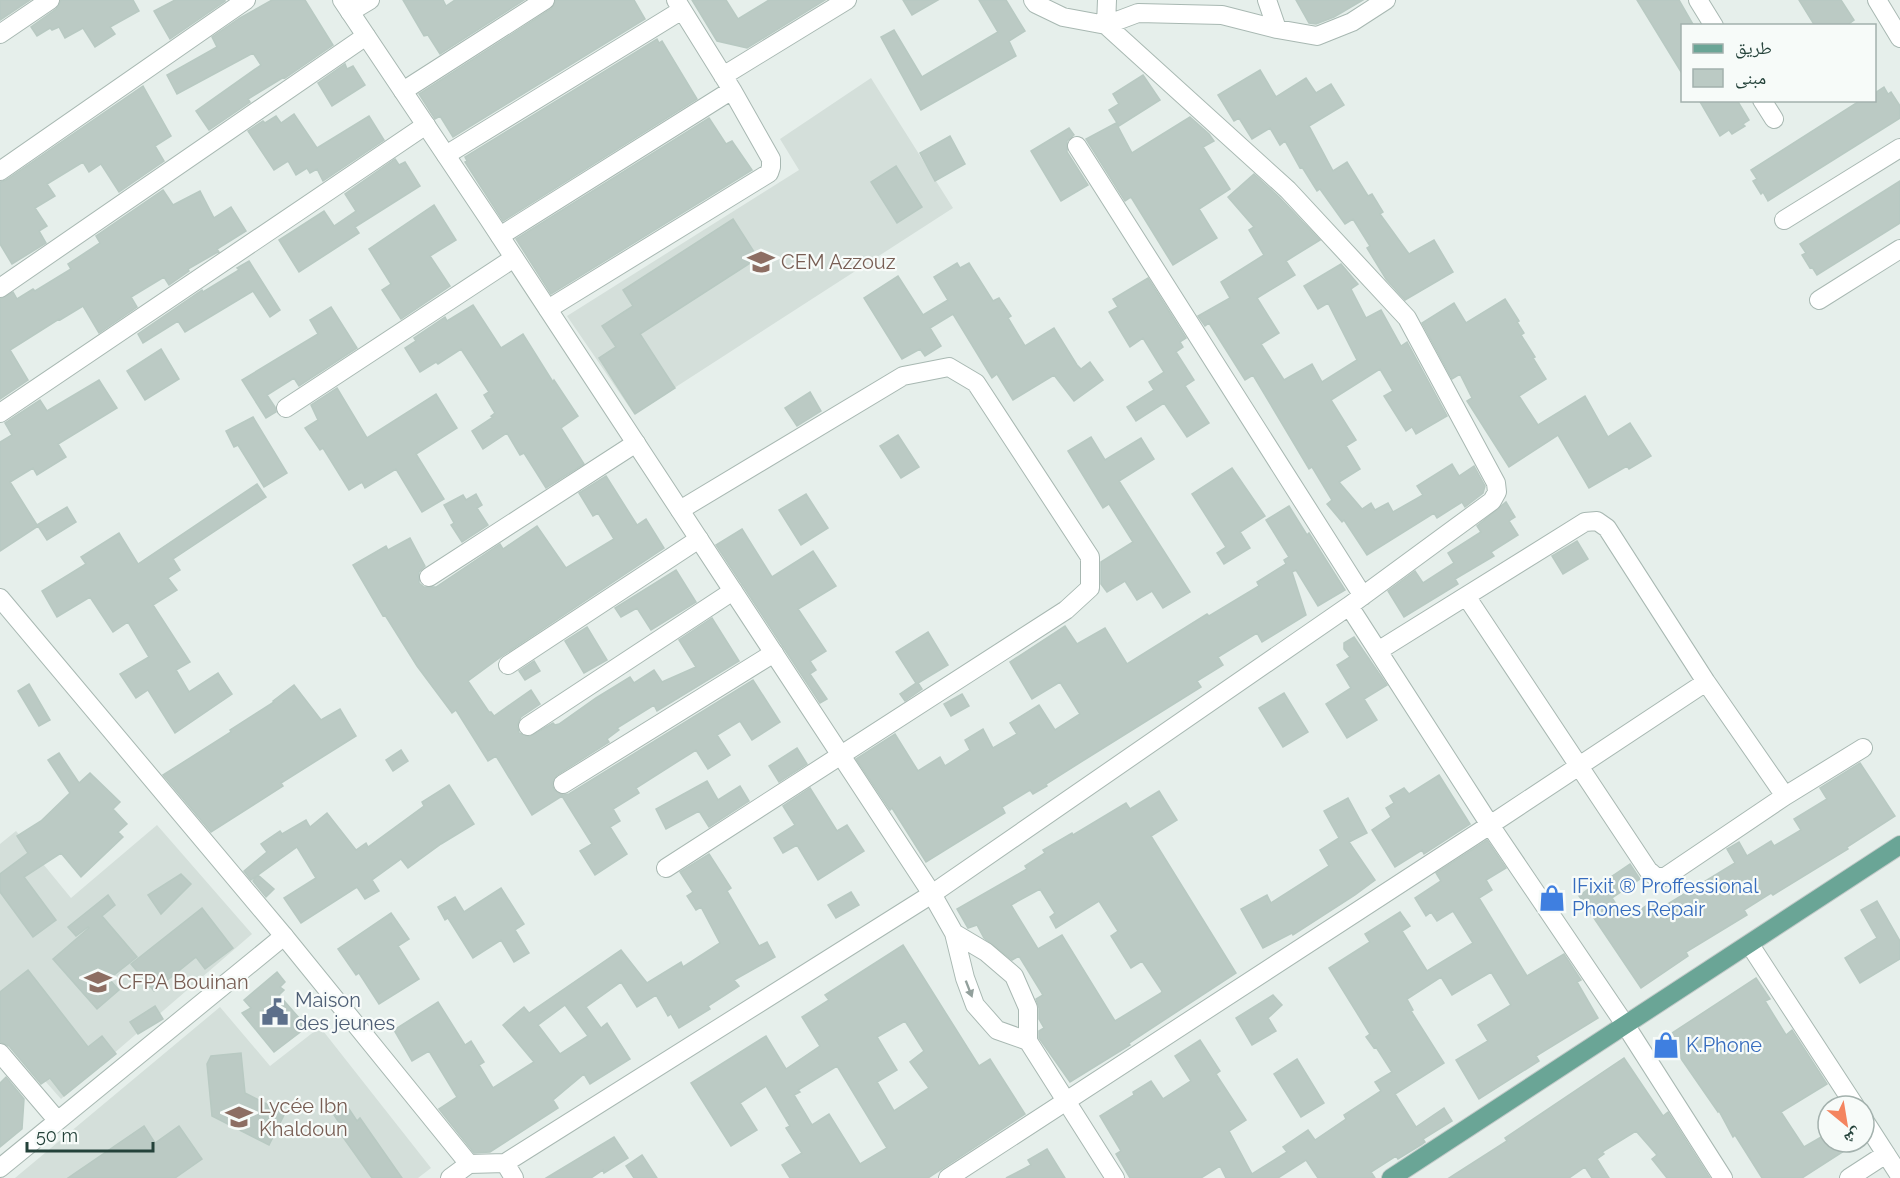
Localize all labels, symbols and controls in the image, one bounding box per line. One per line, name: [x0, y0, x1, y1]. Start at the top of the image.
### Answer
legend: [1681, 24, 1876, 102]
text: طريق: [1735, 37, 1772, 59]
text: مبنى: [1735, 67, 1766, 89]
school or university icon: CEM Azzouz: [746, 247, 776, 277]
place label: CEM Azzouz: [781, 250, 896, 274]
place label: IFixit ® Proffessional Phones Repair: [1572, 874, 1759, 921]
shop icon: IFixit ® Proffessional Phones Repair: [1537, 883, 1567, 913]
school or university icon: CFPA Bouinan: [83, 967, 113, 997]
place label: CFPA Bouinan: [118, 970, 249, 994]
one-way arrow: [965, 980, 974, 998]
place label: Maison des jeunes: [295, 988, 395, 1035]
public building icon: Maison des jeunes: [260, 997, 290, 1027]
shop icon: K.Phone: [1651, 1030, 1681, 1060]
place label: K.Phone: [1686, 1033, 1762, 1057]
place label: Lycée Ibn Khaldoun: [259, 1094, 348, 1141]
north arrow: [1816, 1094, 1876, 1154]
school or university icon: Lycée Ibn Khaldoun: [224, 1102, 254, 1132]
scale bar: [27, 1115, 153, 1153]
text: ش: [1841, 1124, 1865, 1149]
text: 50 m: [36, 1125, 78, 1146]

